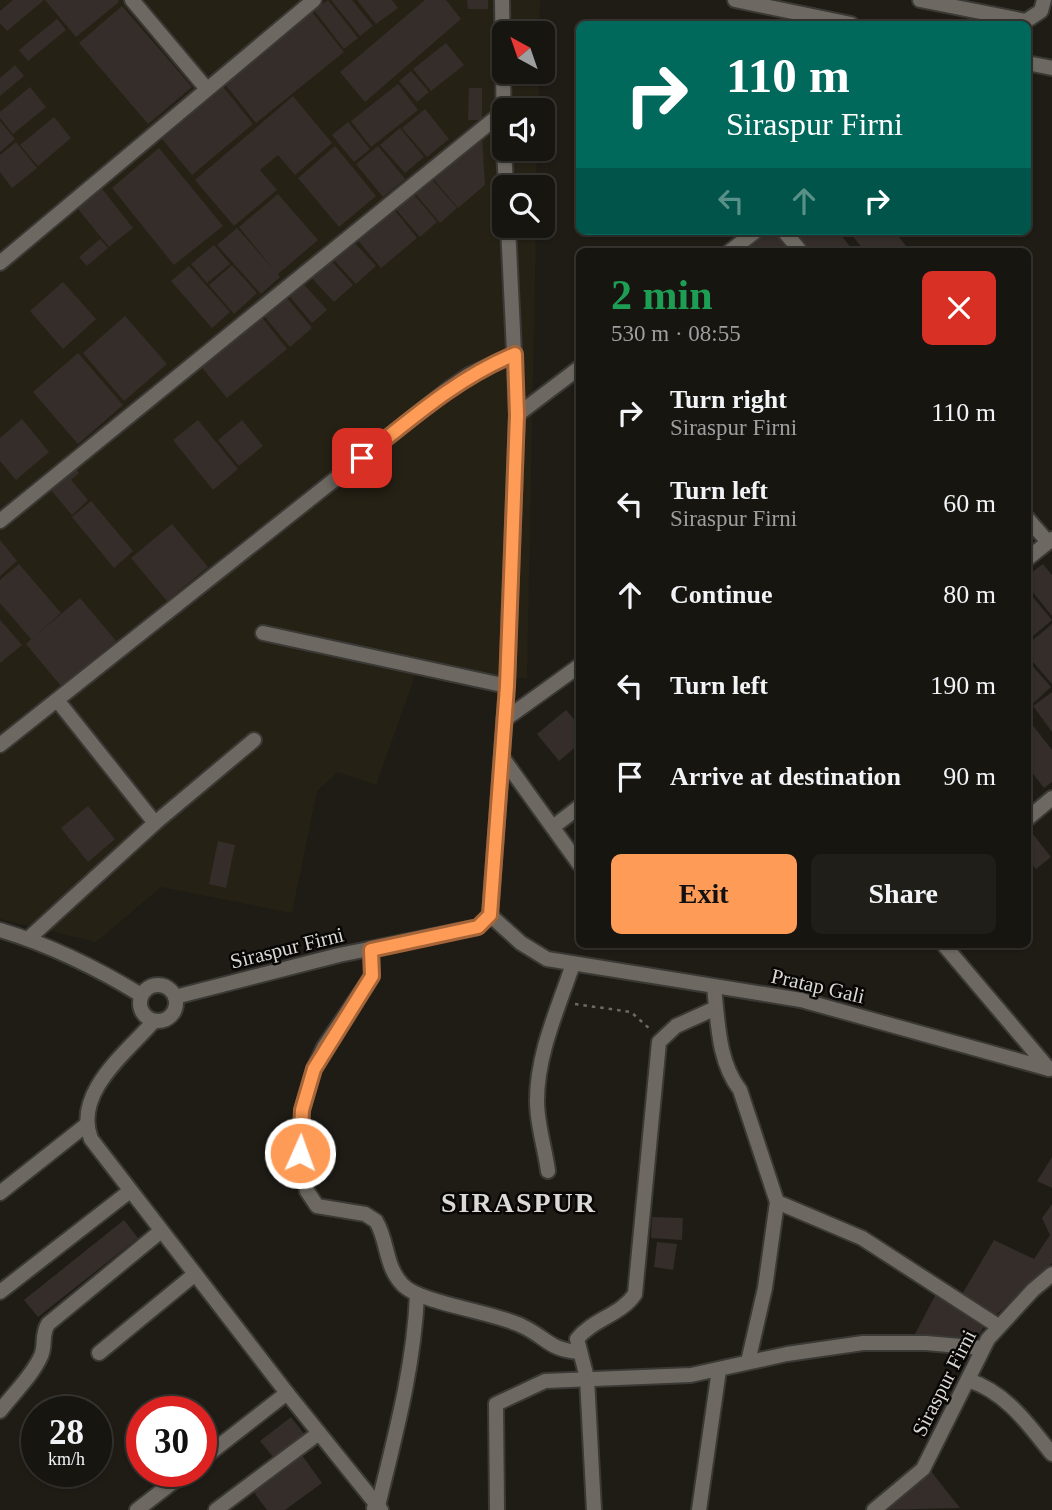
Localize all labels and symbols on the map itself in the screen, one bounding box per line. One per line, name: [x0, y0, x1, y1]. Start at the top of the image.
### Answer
north arrow: [492, 21, 555, 84]
pin: [332, 428, 392, 488]
street label: Siraspur Firni: [228, 922, 346, 974]
street label: Pratap Gali: [769, 964, 867, 1008]
position arrow: [263, 1116, 337, 1190]
district label: SIRASPUR: [441, 1187, 597, 1218]
street label: Siraspur Firni: [907, 1326, 981, 1440]
speed limit sign: 30: [126, 1396, 217, 1487]

